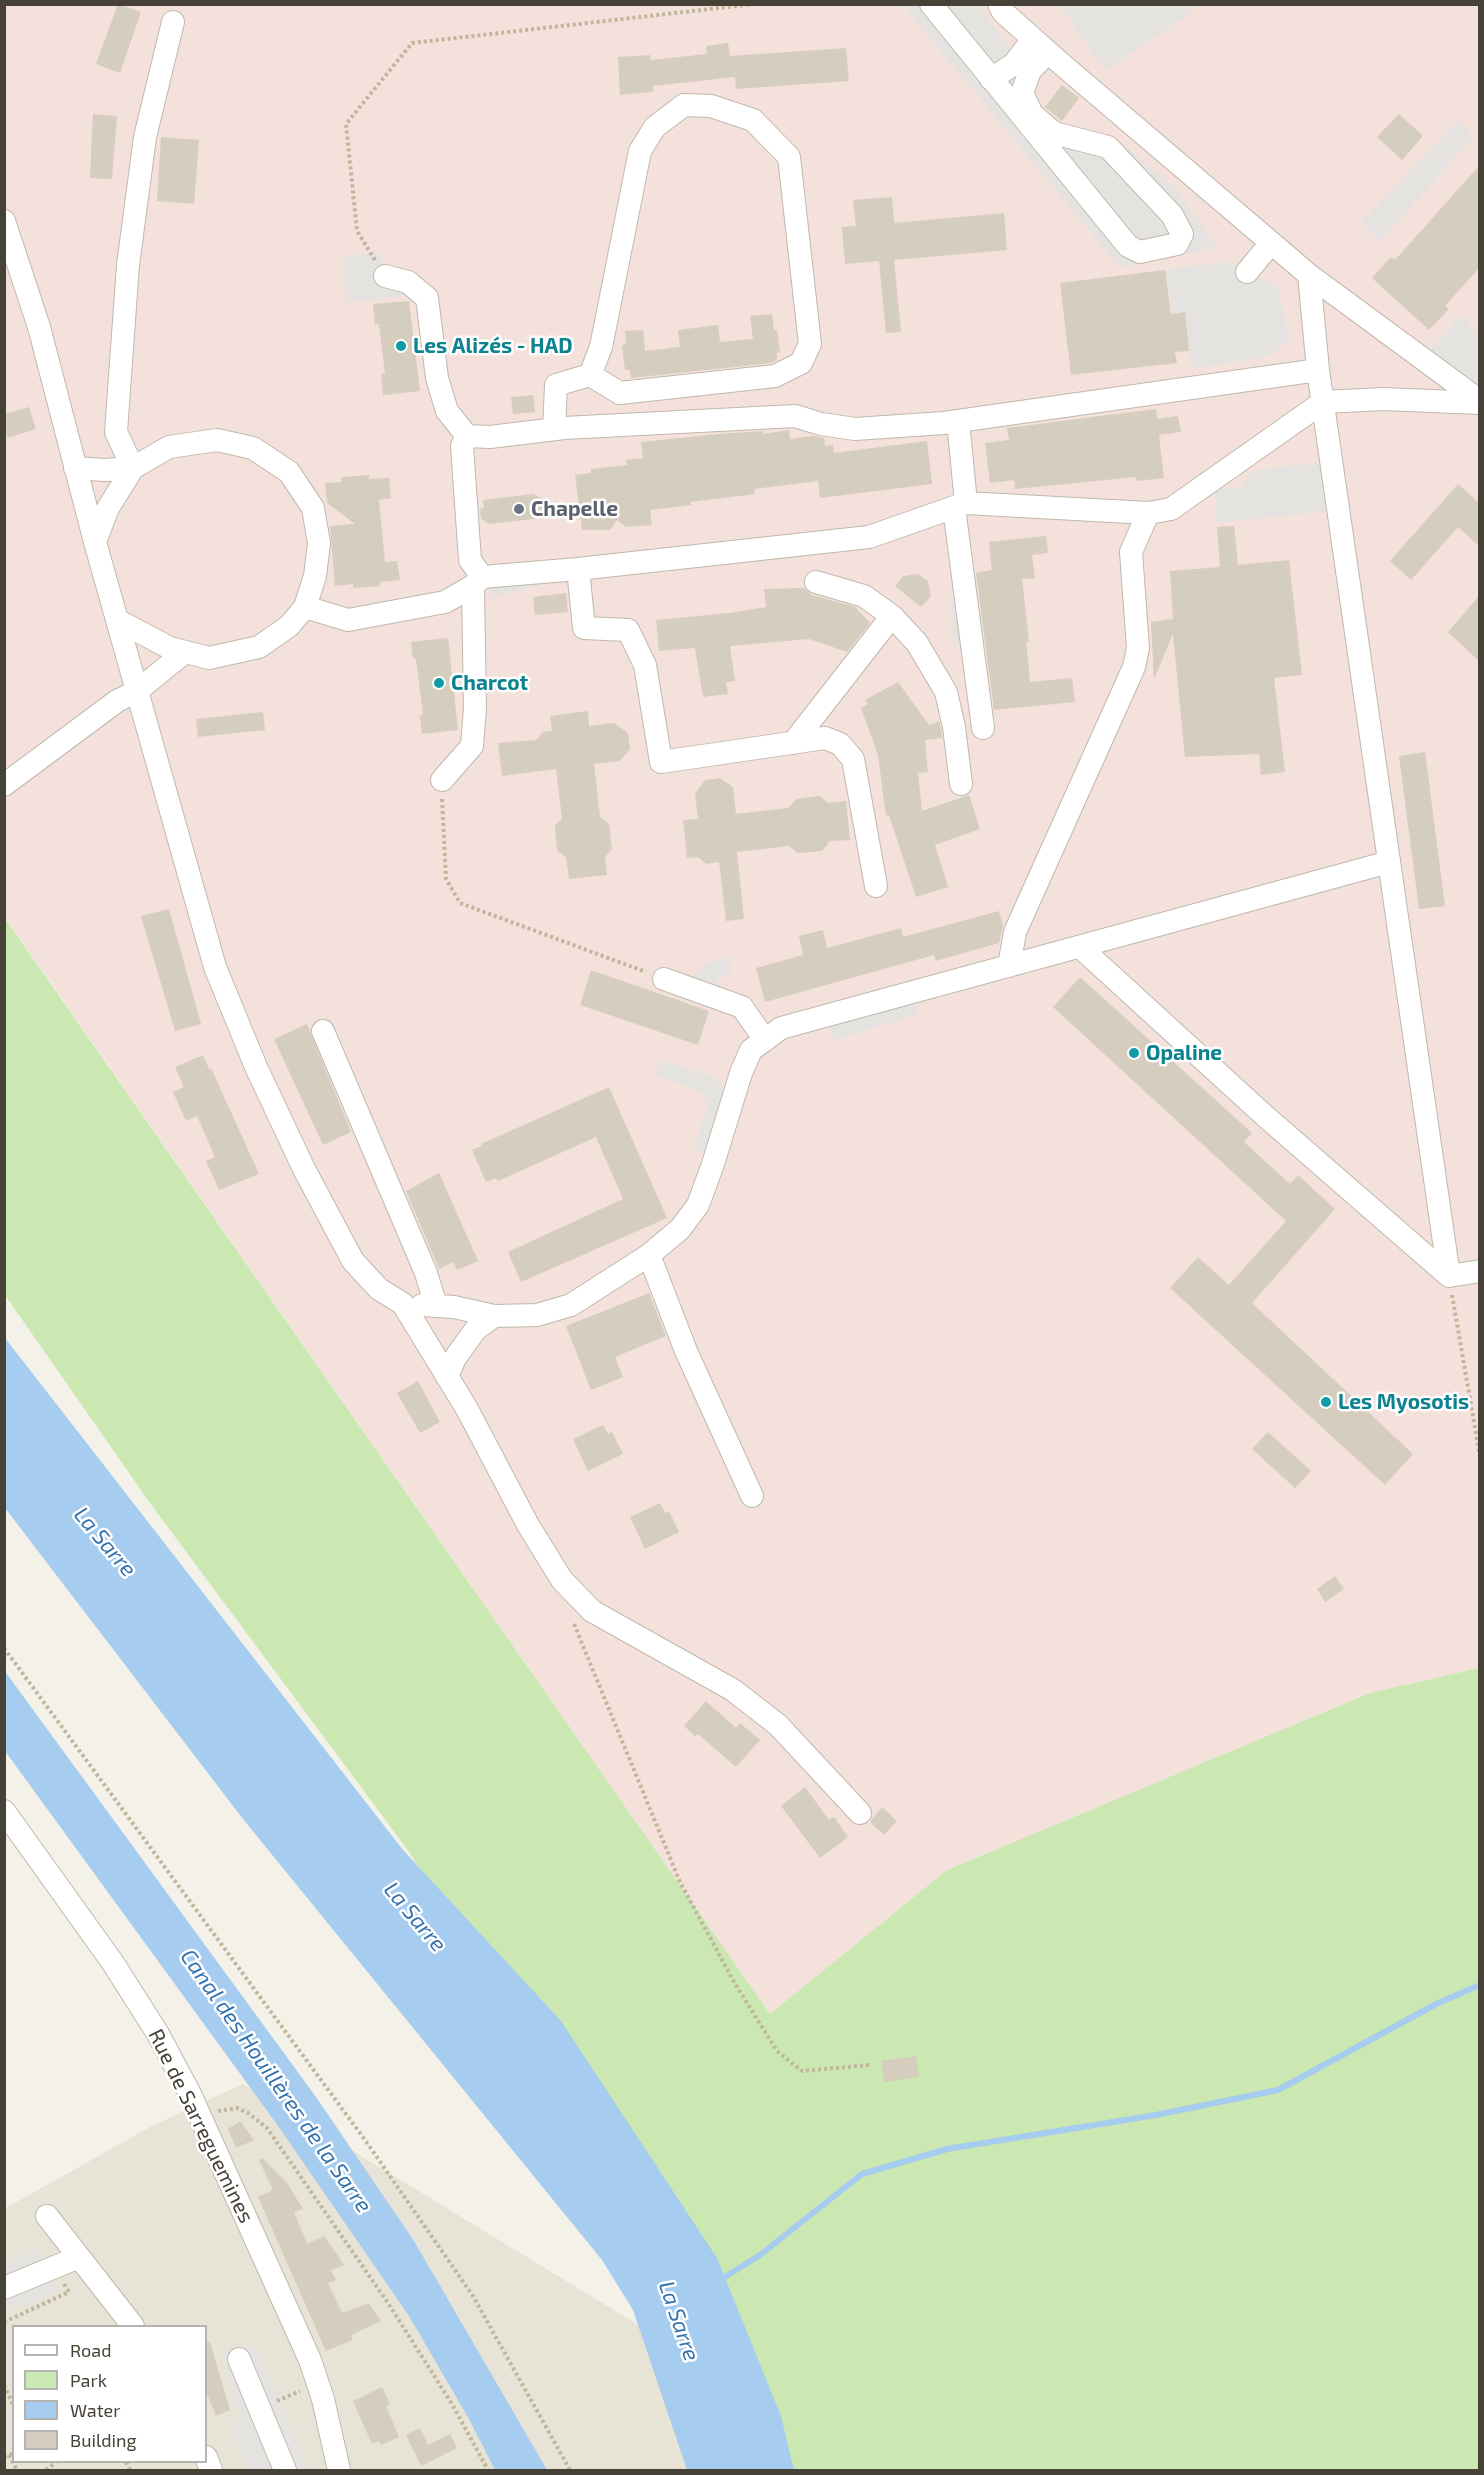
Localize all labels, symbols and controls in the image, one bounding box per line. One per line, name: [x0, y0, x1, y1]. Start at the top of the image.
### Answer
place label: Les Alizés - HAD: [413, 333, 572, 359]
marker: Les Alizés - HAD: [394, 339, 408, 353]
place label: Chapelle: [531, 496, 618, 522]
marker: Chapelle: [512, 502, 526, 516]
place label: Charcot: [451, 670, 528, 696]
marker: Charcot: [432, 676, 446, 690]
place label: Opaline: [1146, 1040, 1222, 1066]
marker: Opaline: [1127, 1046, 1141, 1060]
place label: Les Myosotis: [1338, 1389, 1469, 1415]
marker: Les Myosotis: [1319, 1395, 1333, 1409]
water label: La Sarre: [68, 1502, 142, 1582]
water label: La Sarre: [378, 1877, 452, 1957]
water label: Canal des Houillères de la Sarre: [175, 1944, 377, 2218]
street label: Rue de Sarreguemines: [143, 2025, 259, 2227]
water label: La Sarre: [653, 2278, 705, 2364]
legend: [12, 2325, 207, 2463]
text: Road: [70, 2339, 111, 2361]
text: Park: [70, 2369, 107, 2391]
text: Water: [70, 2399, 120, 2421]
text: Building: [70, 2429, 137, 2451]

